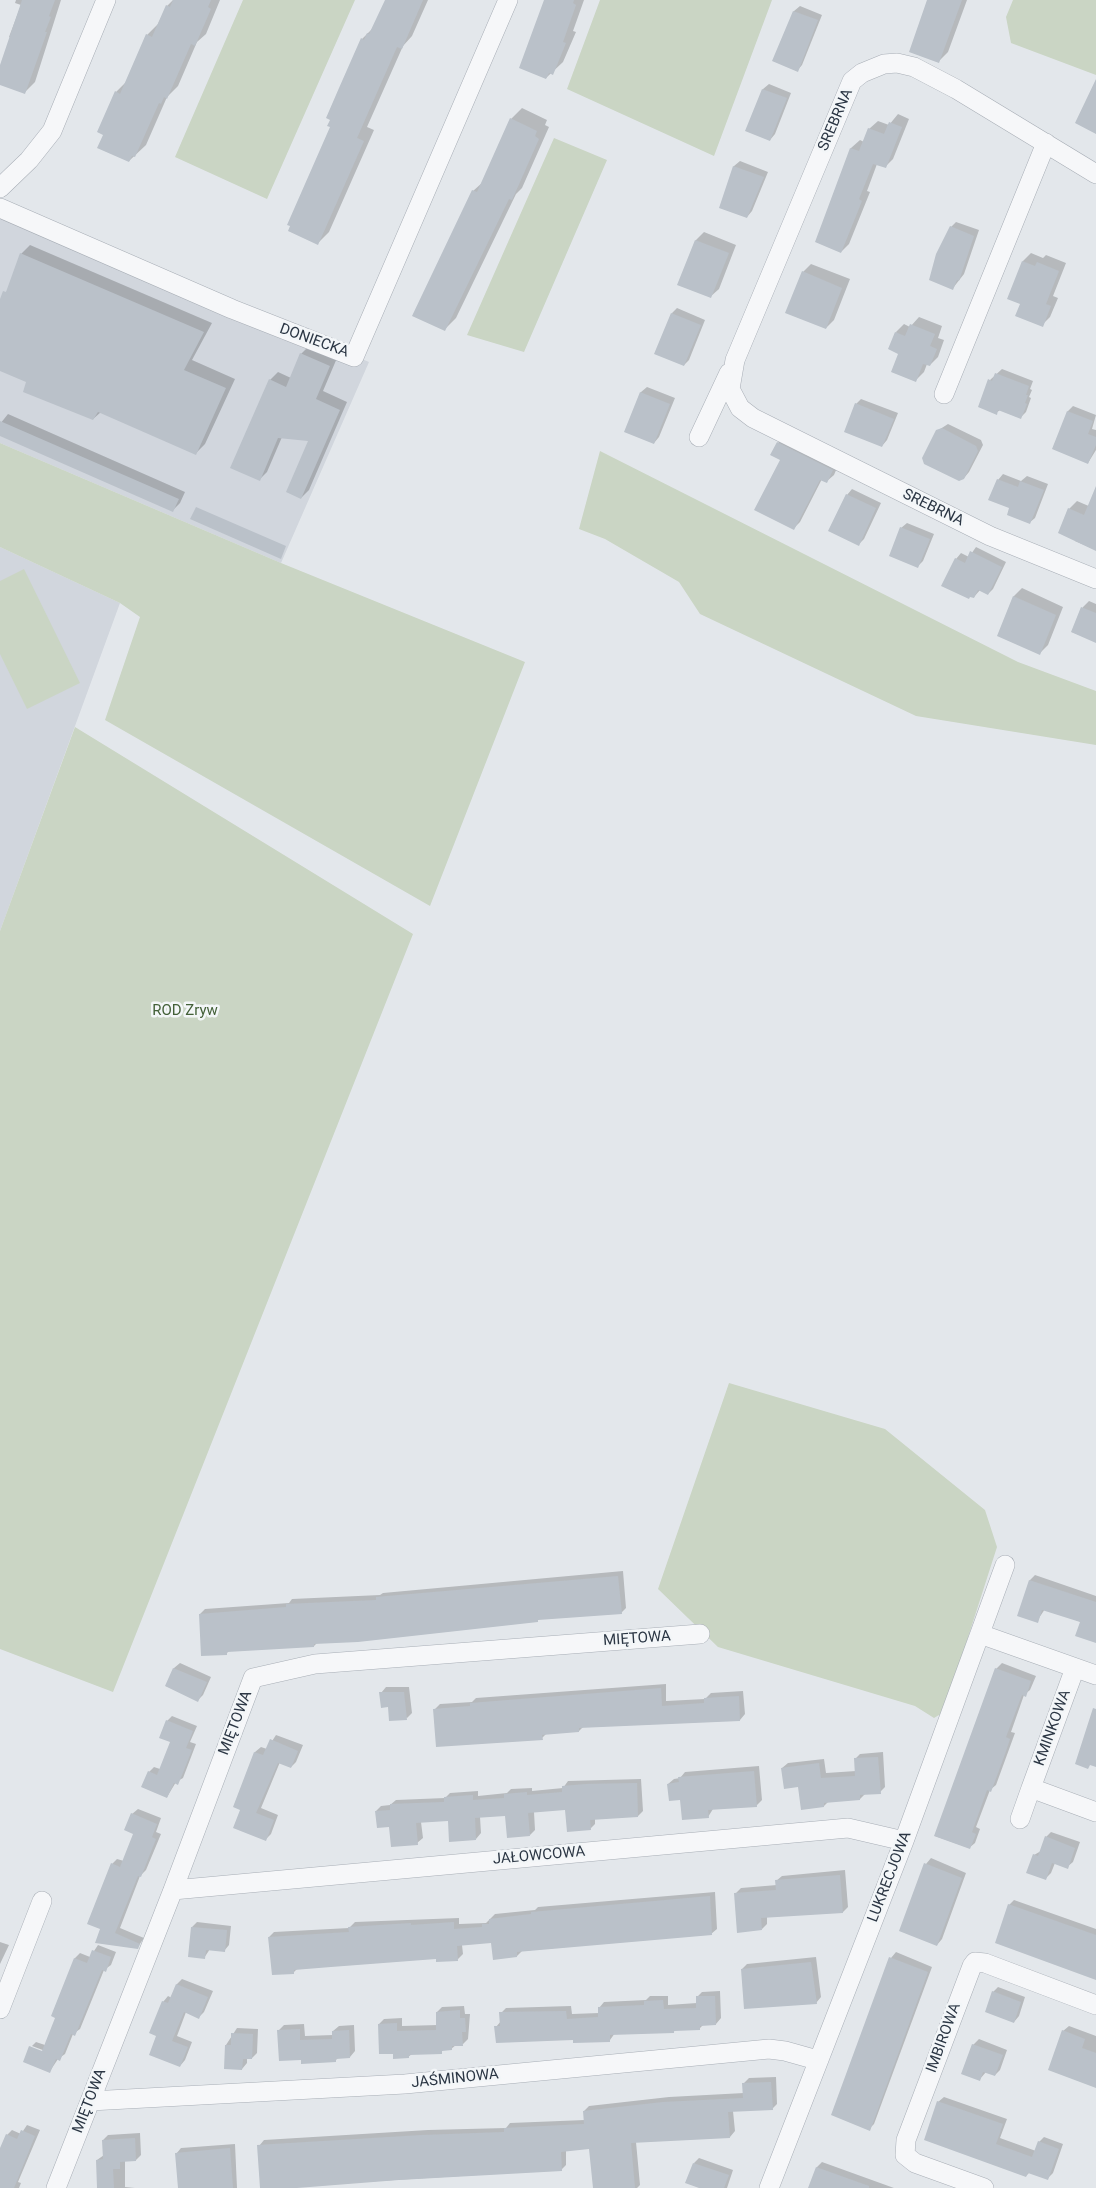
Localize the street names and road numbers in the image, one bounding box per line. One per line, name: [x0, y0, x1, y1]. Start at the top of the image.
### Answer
street label: SREBRNA: [815, 86, 857, 154]
street label: DONIECKA: [277, 320, 351, 362]
street label: SREBRNA: [899, 485, 967, 531]
street label: MIĘTOWA: [603, 1628, 671, 1650]
street label: MIĘTOWA: [215, 1688, 257, 1758]
street label: KMINKOWA: [1031, 1688, 1075, 1768]
street label: LUKRECJOWA: [864, 1829, 916, 1925]
street label: JAŁOWCOWA: [492, 1843, 586, 1869]
street label: IMBIROWA: [923, 2001, 965, 2075]
street label: JAŚMINOWA: [410, 2065, 500, 2093]
street label: MIĘTOWA: [69, 2066, 111, 2136]

